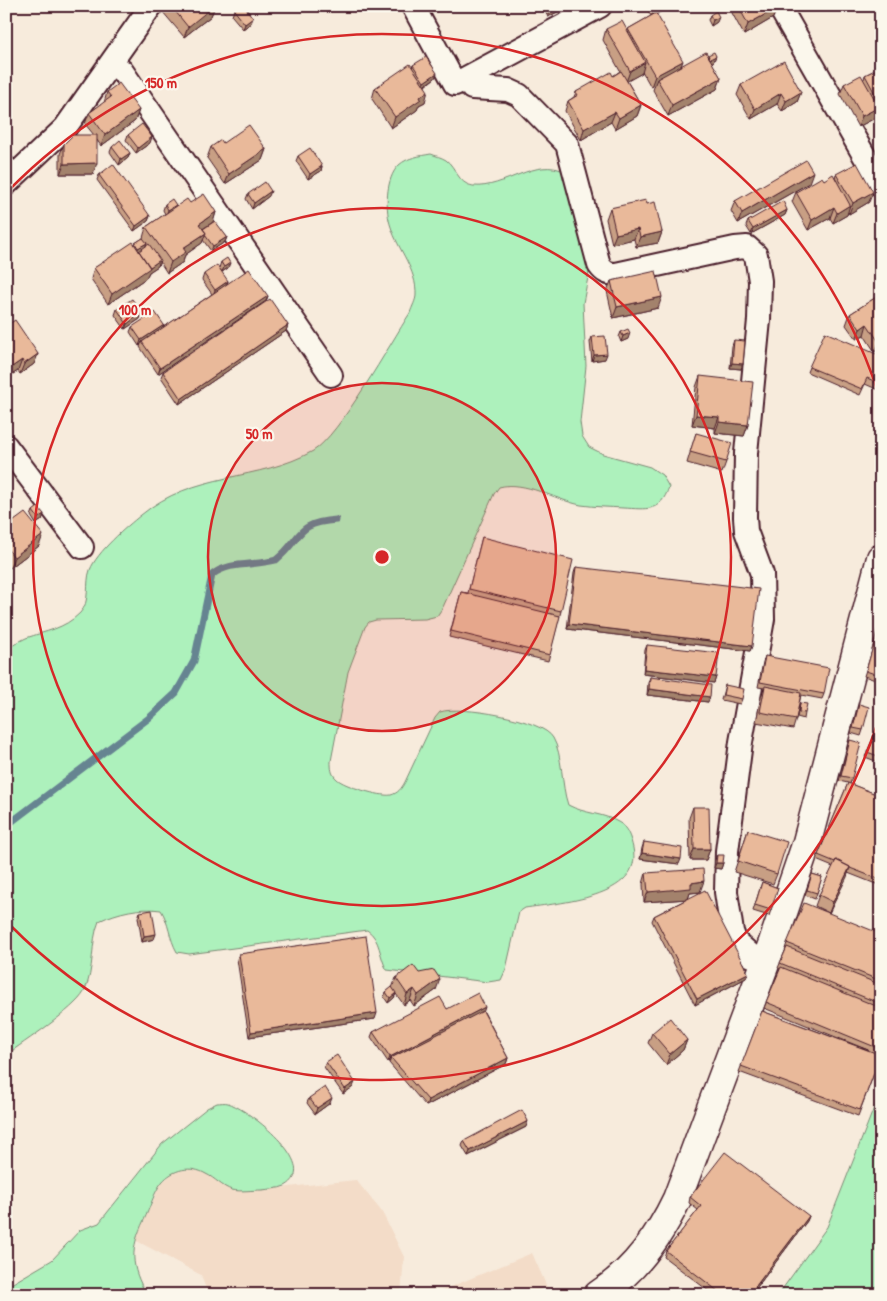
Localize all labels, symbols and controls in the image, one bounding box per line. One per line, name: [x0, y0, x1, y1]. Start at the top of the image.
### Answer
text: 150 m: [145, 72, 177, 93]
text: 100 m: [119, 299, 151, 320]
text: 50 m: [246, 423, 272, 444]
centre of rings: [373, 548, 391, 566]

